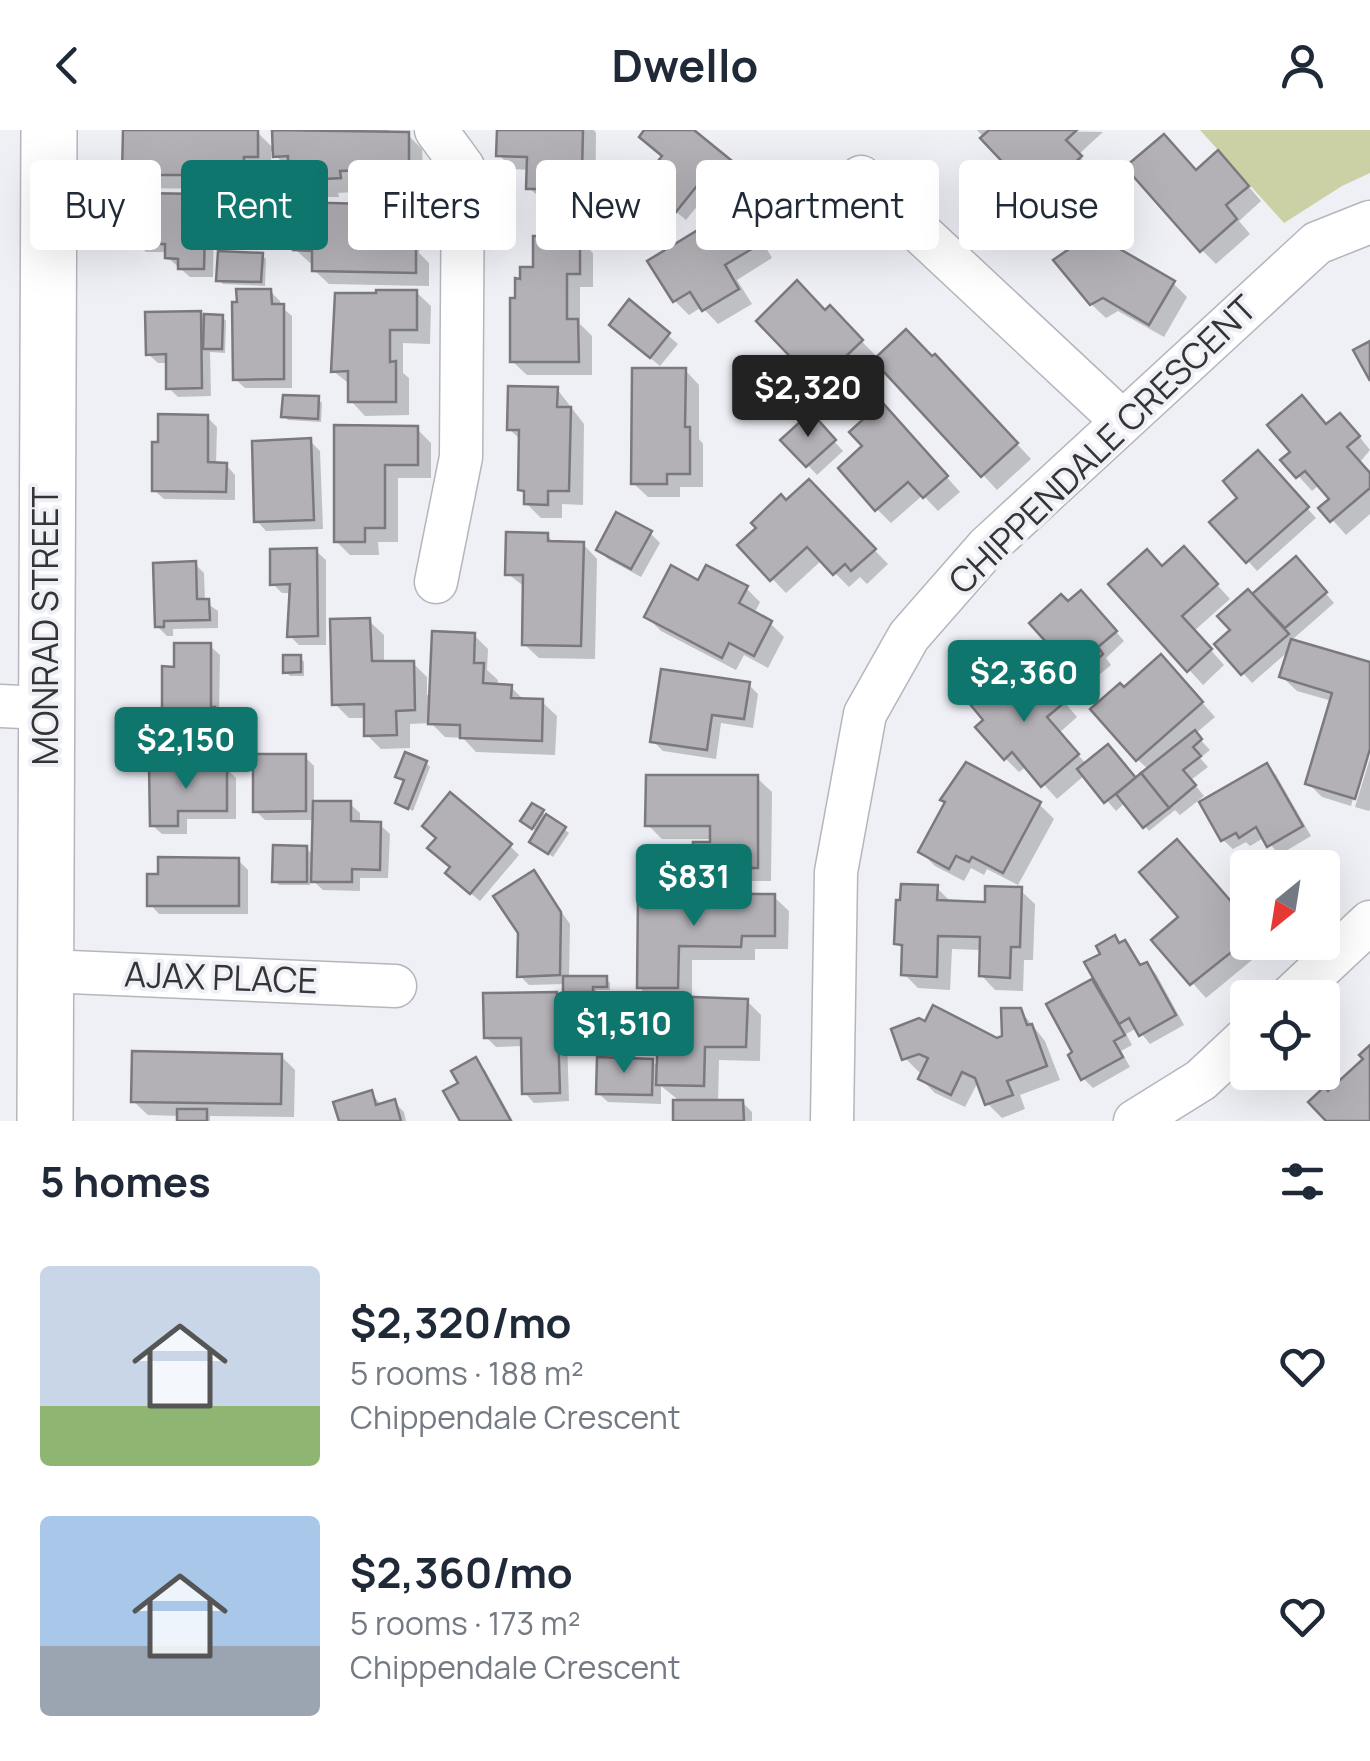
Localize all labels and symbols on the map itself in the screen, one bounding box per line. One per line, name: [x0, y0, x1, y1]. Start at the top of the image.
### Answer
street label: CHIPPENDALE CRESCENT: [938, 284, 1267, 604]
pin: $2,320: [727, 355, 889, 440]
street label: MONRAD STREET: [21, 487, 69, 765]
pin: $2,360: [943, 640, 1105, 725]
pin: $2,150: [105, 707, 267, 792]
pin: $831: [635, 844, 753, 929]
north arrow: [1230, 850, 1340, 960]
street label: AJAX PLACE: [123, 950, 319, 1004]
pin: $1,510: [543, 991, 705, 1076]

